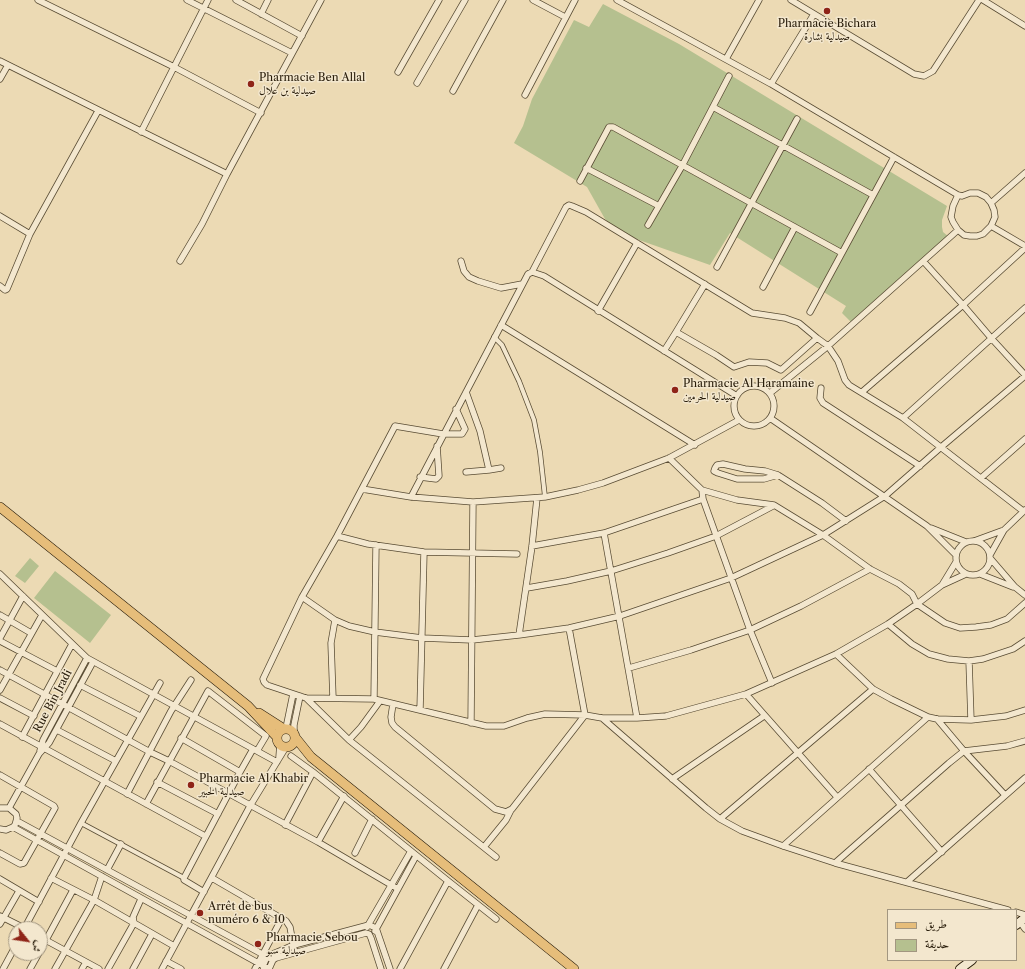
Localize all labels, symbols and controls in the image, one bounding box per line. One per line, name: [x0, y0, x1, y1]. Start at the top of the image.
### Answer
marker: Pharmacie Bichara صيدلية بشارة: [822, 6, 832, 16]
place label: Pharmacie Bichara صيدلية بشارة: [778, 17, 876, 43]
place label: Pharmacie Ben Allal صيدلية بن علال: [259, 71, 365, 97]
marker: Pharmacie Ben Allal صيدلية بن علال: [246, 79, 256, 89]
place label: Pharmacie Al Haramaine صيدلية الحرمين: [683, 377, 814, 403]
marker: Pharmacie Al Haramaine صيدلية الحرمين: [670, 385, 680, 395]
street label: Rue Bin Jradi: [31, 667, 75, 735]
place label: Pharmacie Al Khabir صيدلية الخبير: [199, 772, 308, 798]
marker: Pharmacie Al Khabir صيدلية الخبير: [186, 780, 196, 790]
place label: Arrêt de bus numéro 6 & 10: [208, 900, 285, 926]
marker: Arrêt de bus numéro 6 & 10: [195, 908, 205, 918]
legend: [887, 909, 1017, 961]
text: طريق: [925, 916, 947, 931]
north arrow: [8, 921, 48, 961]
place label: Pharmacie Sebou صيدلية سبو: [266, 931, 358, 957]
text: حديقة: [925, 936, 949, 951]
text: ش: [29, 938, 46, 955]
marker: Pharmacie Sebou صيدلية سبو: [253, 939, 263, 949]

